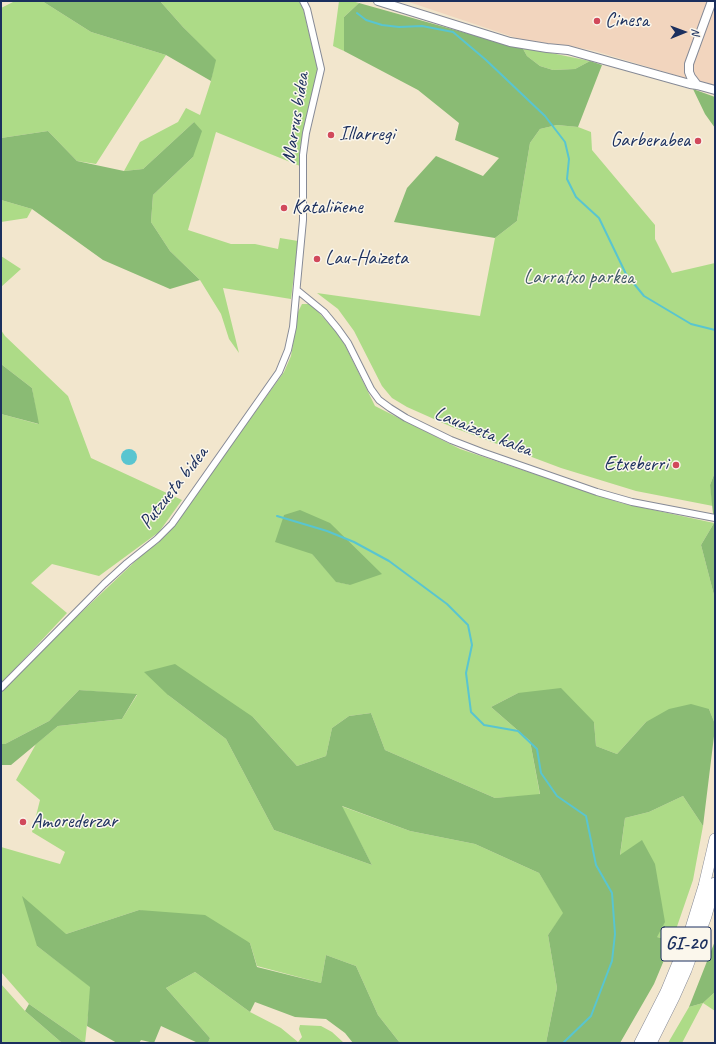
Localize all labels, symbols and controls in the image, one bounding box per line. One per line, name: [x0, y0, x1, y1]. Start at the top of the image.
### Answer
place label: Cinesa: [605, 9, 649, 33]
north arrow: [664, 12, 704, 52]
marker: Cinesa: [592, 16, 602, 26]
text: N: [689, 28, 703, 35]
street label: Marrus bidea: [277, 71, 315, 165]
place label: Illarregi: [339, 123, 395, 147]
place label: Garberabea: [611, 129, 690, 153]
marker: Illarregi: [326, 130, 336, 140]
marker: Garberabea: [693, 136, 703, 146]
place label: Kataliñene: [292, 196, 363, 220]
marker: Kataliñene: [279, 203, 289, 213]
place label: Lau-Haizeta: [325, 247, 408, 271]
marker: Lau-Haizeta: [312, 254, 322, 264]
park label: Larratxo parkea: [524, 266, 634, 290]
street label: Lauaizeta kalea: [431, 402, 535, 462]
street label: Putzueta bidea: [134, 442, 214, 534]
place label: Etxeberri: [604, 453, 668, 477]
marker: Etxeberri: [671, 460, 681, 470]
place label: Amorederzar: [31, 810, 117, 834]
marker: Amorederzar: [18, 817, 28, 827]
road number: GI-20: [661, 927, 711, 961]

